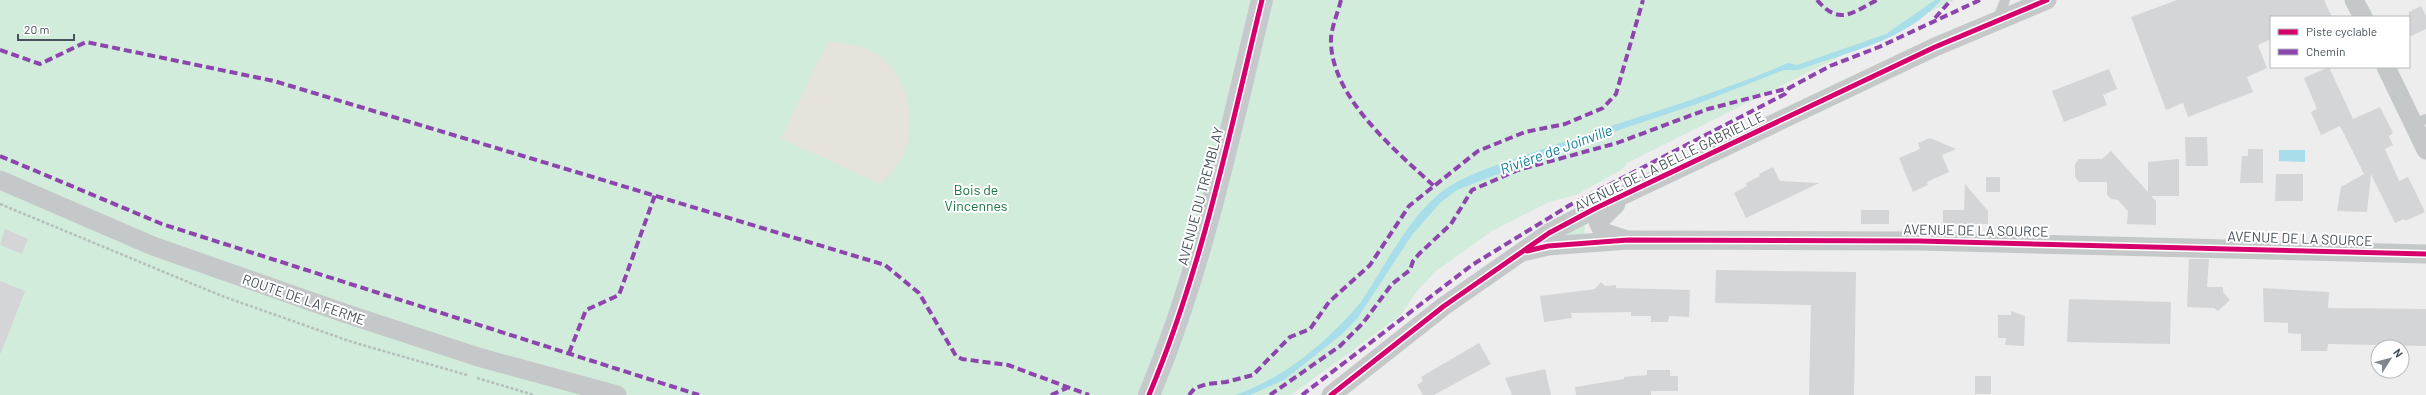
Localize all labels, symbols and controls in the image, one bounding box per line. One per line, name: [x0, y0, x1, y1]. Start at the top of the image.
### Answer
scale bar: [18, 16, 74, 42]
legend: [2270, 16, 2410, 68]
text: 20 m: [24, 22, 50, 36]
text: Piste cyclable: [2306, 24, 2377, 38]
text: Chemin: [2306, 44, 2346, 58]
street label: AVENUE DE LA BELLE GABRIELLE: [1571, 108, 1767, 214]
water label: Rivière de Joinville: [1497, 120, 1615, 178]
street label: AVENUE DU TREMBLAY: [1173, 125, 1227, 267]
park label: Bois de Vincennes: [944, 181, 1008, 214]
street label: AVENUE DE LA SOURCE: [1903, 220, 2049, 240]
street label: AVENUE DE LA SOURCE: [2227, 227, 2373, 249]
street label: ROUTE DE LA FERME: [240, 270, 368, 328]
north arrow: [2370, 339, 2410, 379]
text: N: [2391, 346, 2406, 360]

